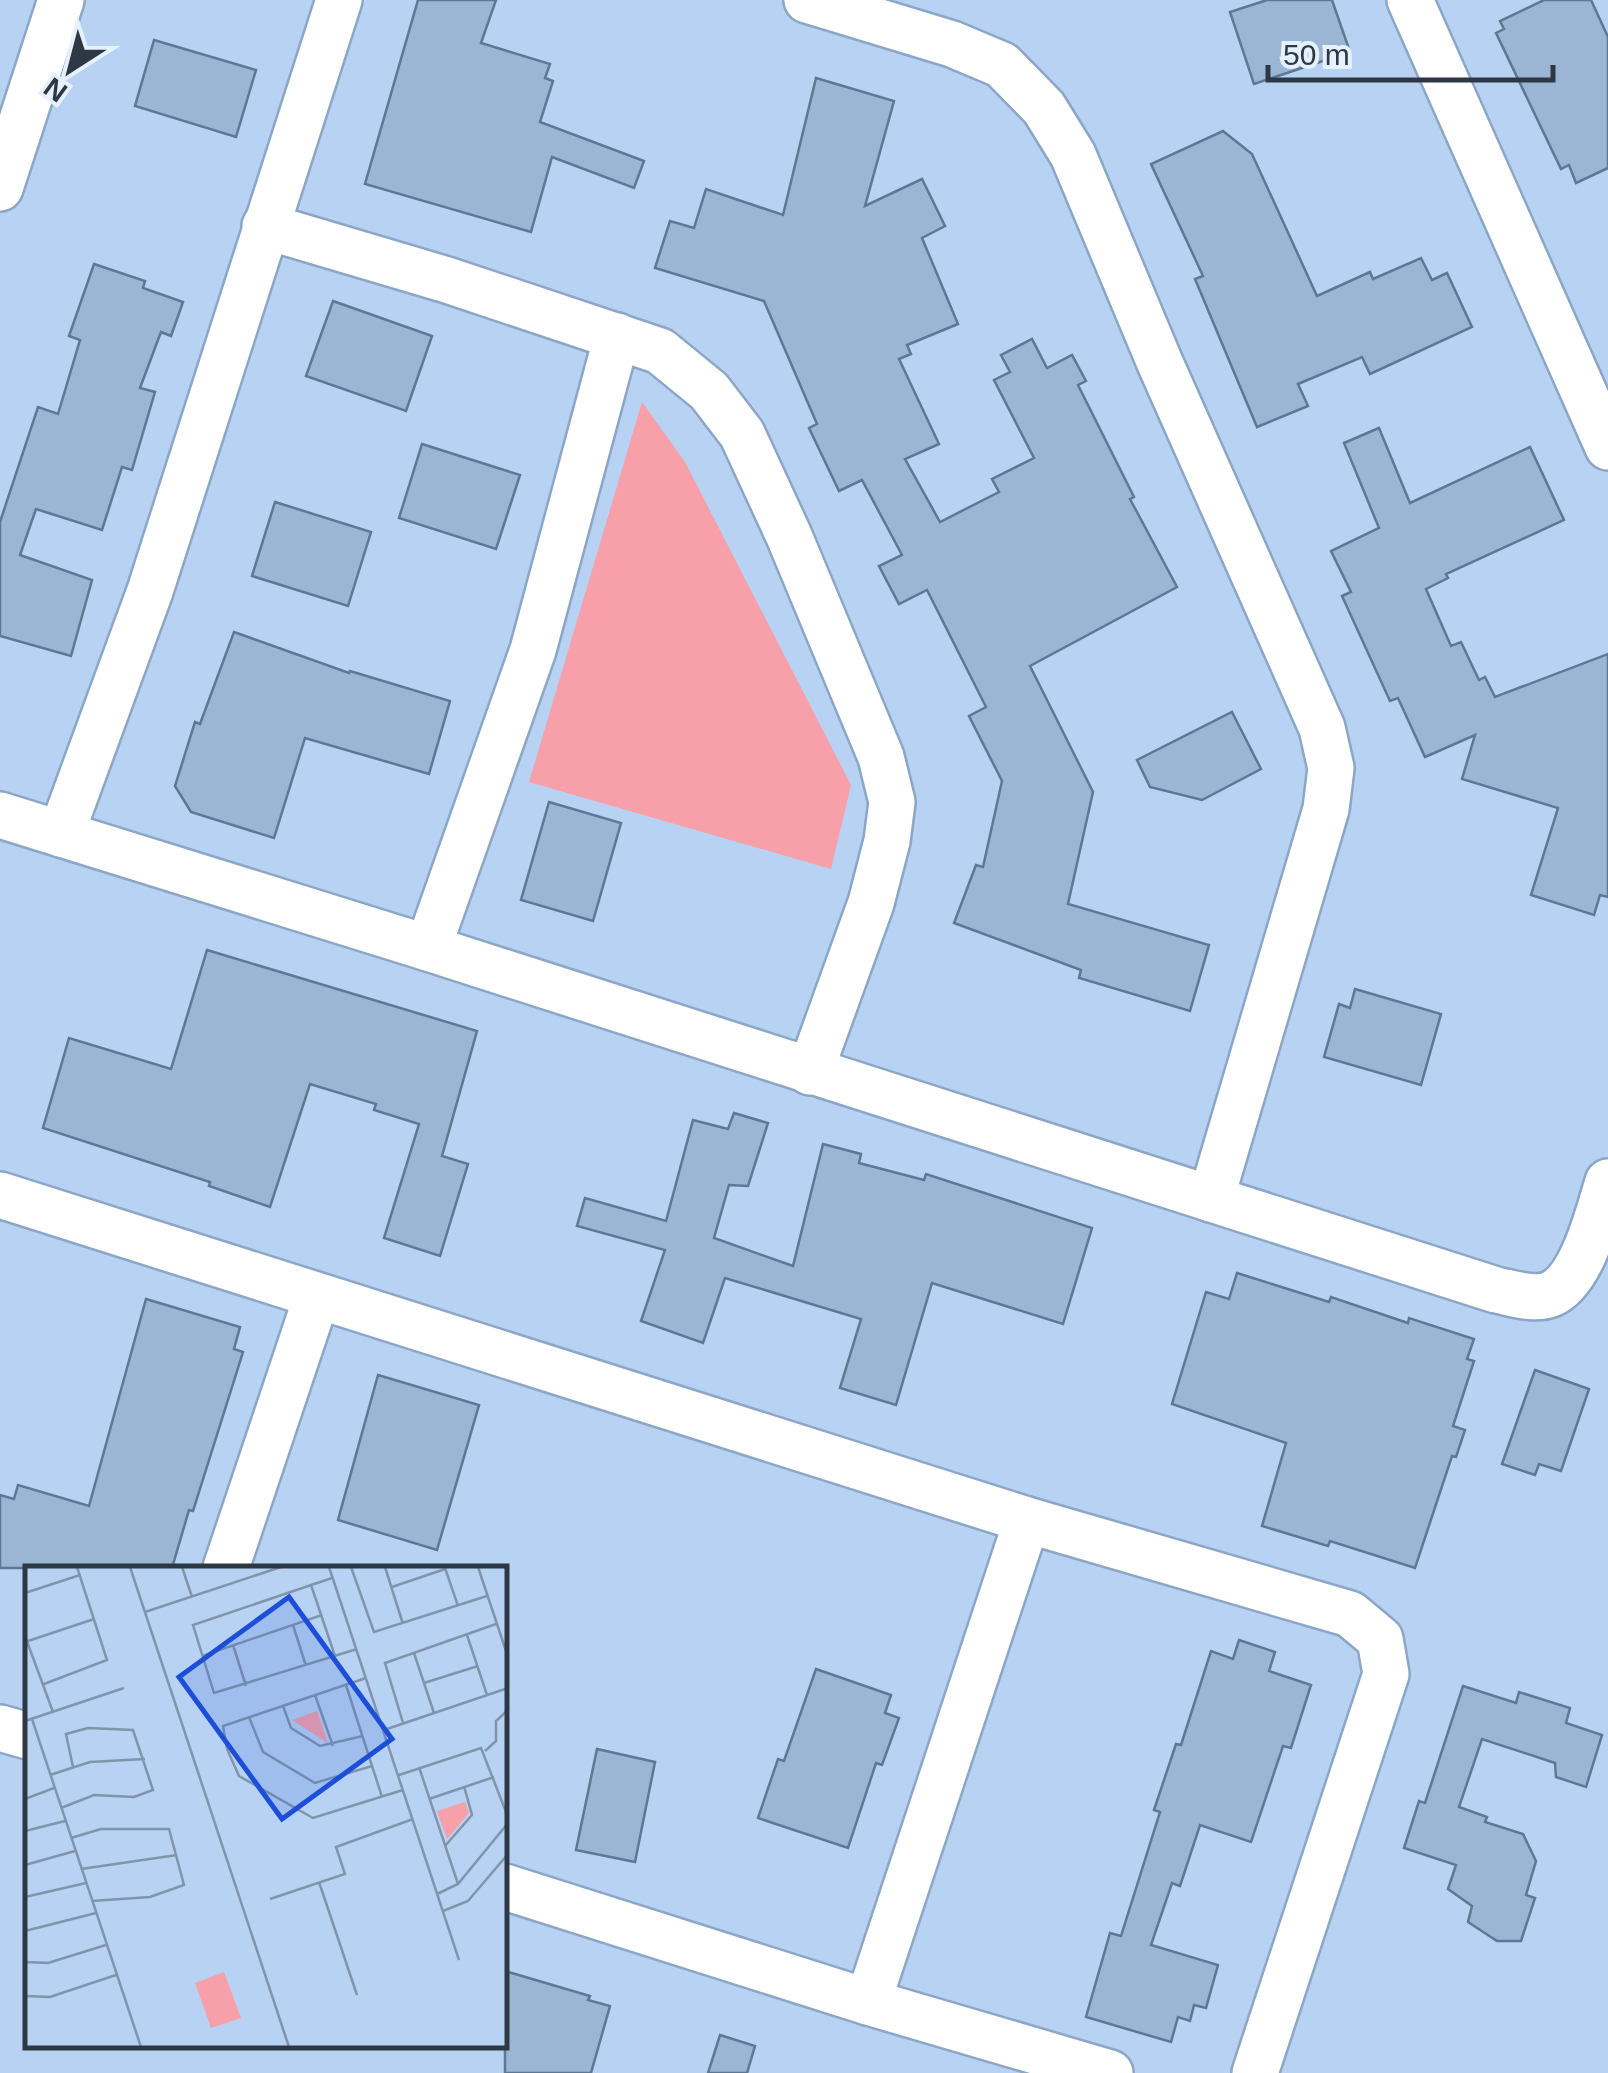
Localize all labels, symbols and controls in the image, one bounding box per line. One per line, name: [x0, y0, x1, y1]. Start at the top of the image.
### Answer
north arrow: [20, 20, 120, 120]
scale bar: [1268, 20, 1553, 82]
text: 50 m: [1283, 38, 1350, 71]
text: N: [38, 71, 73, 108]
inset map: [25, 1566, 508, 2048]

